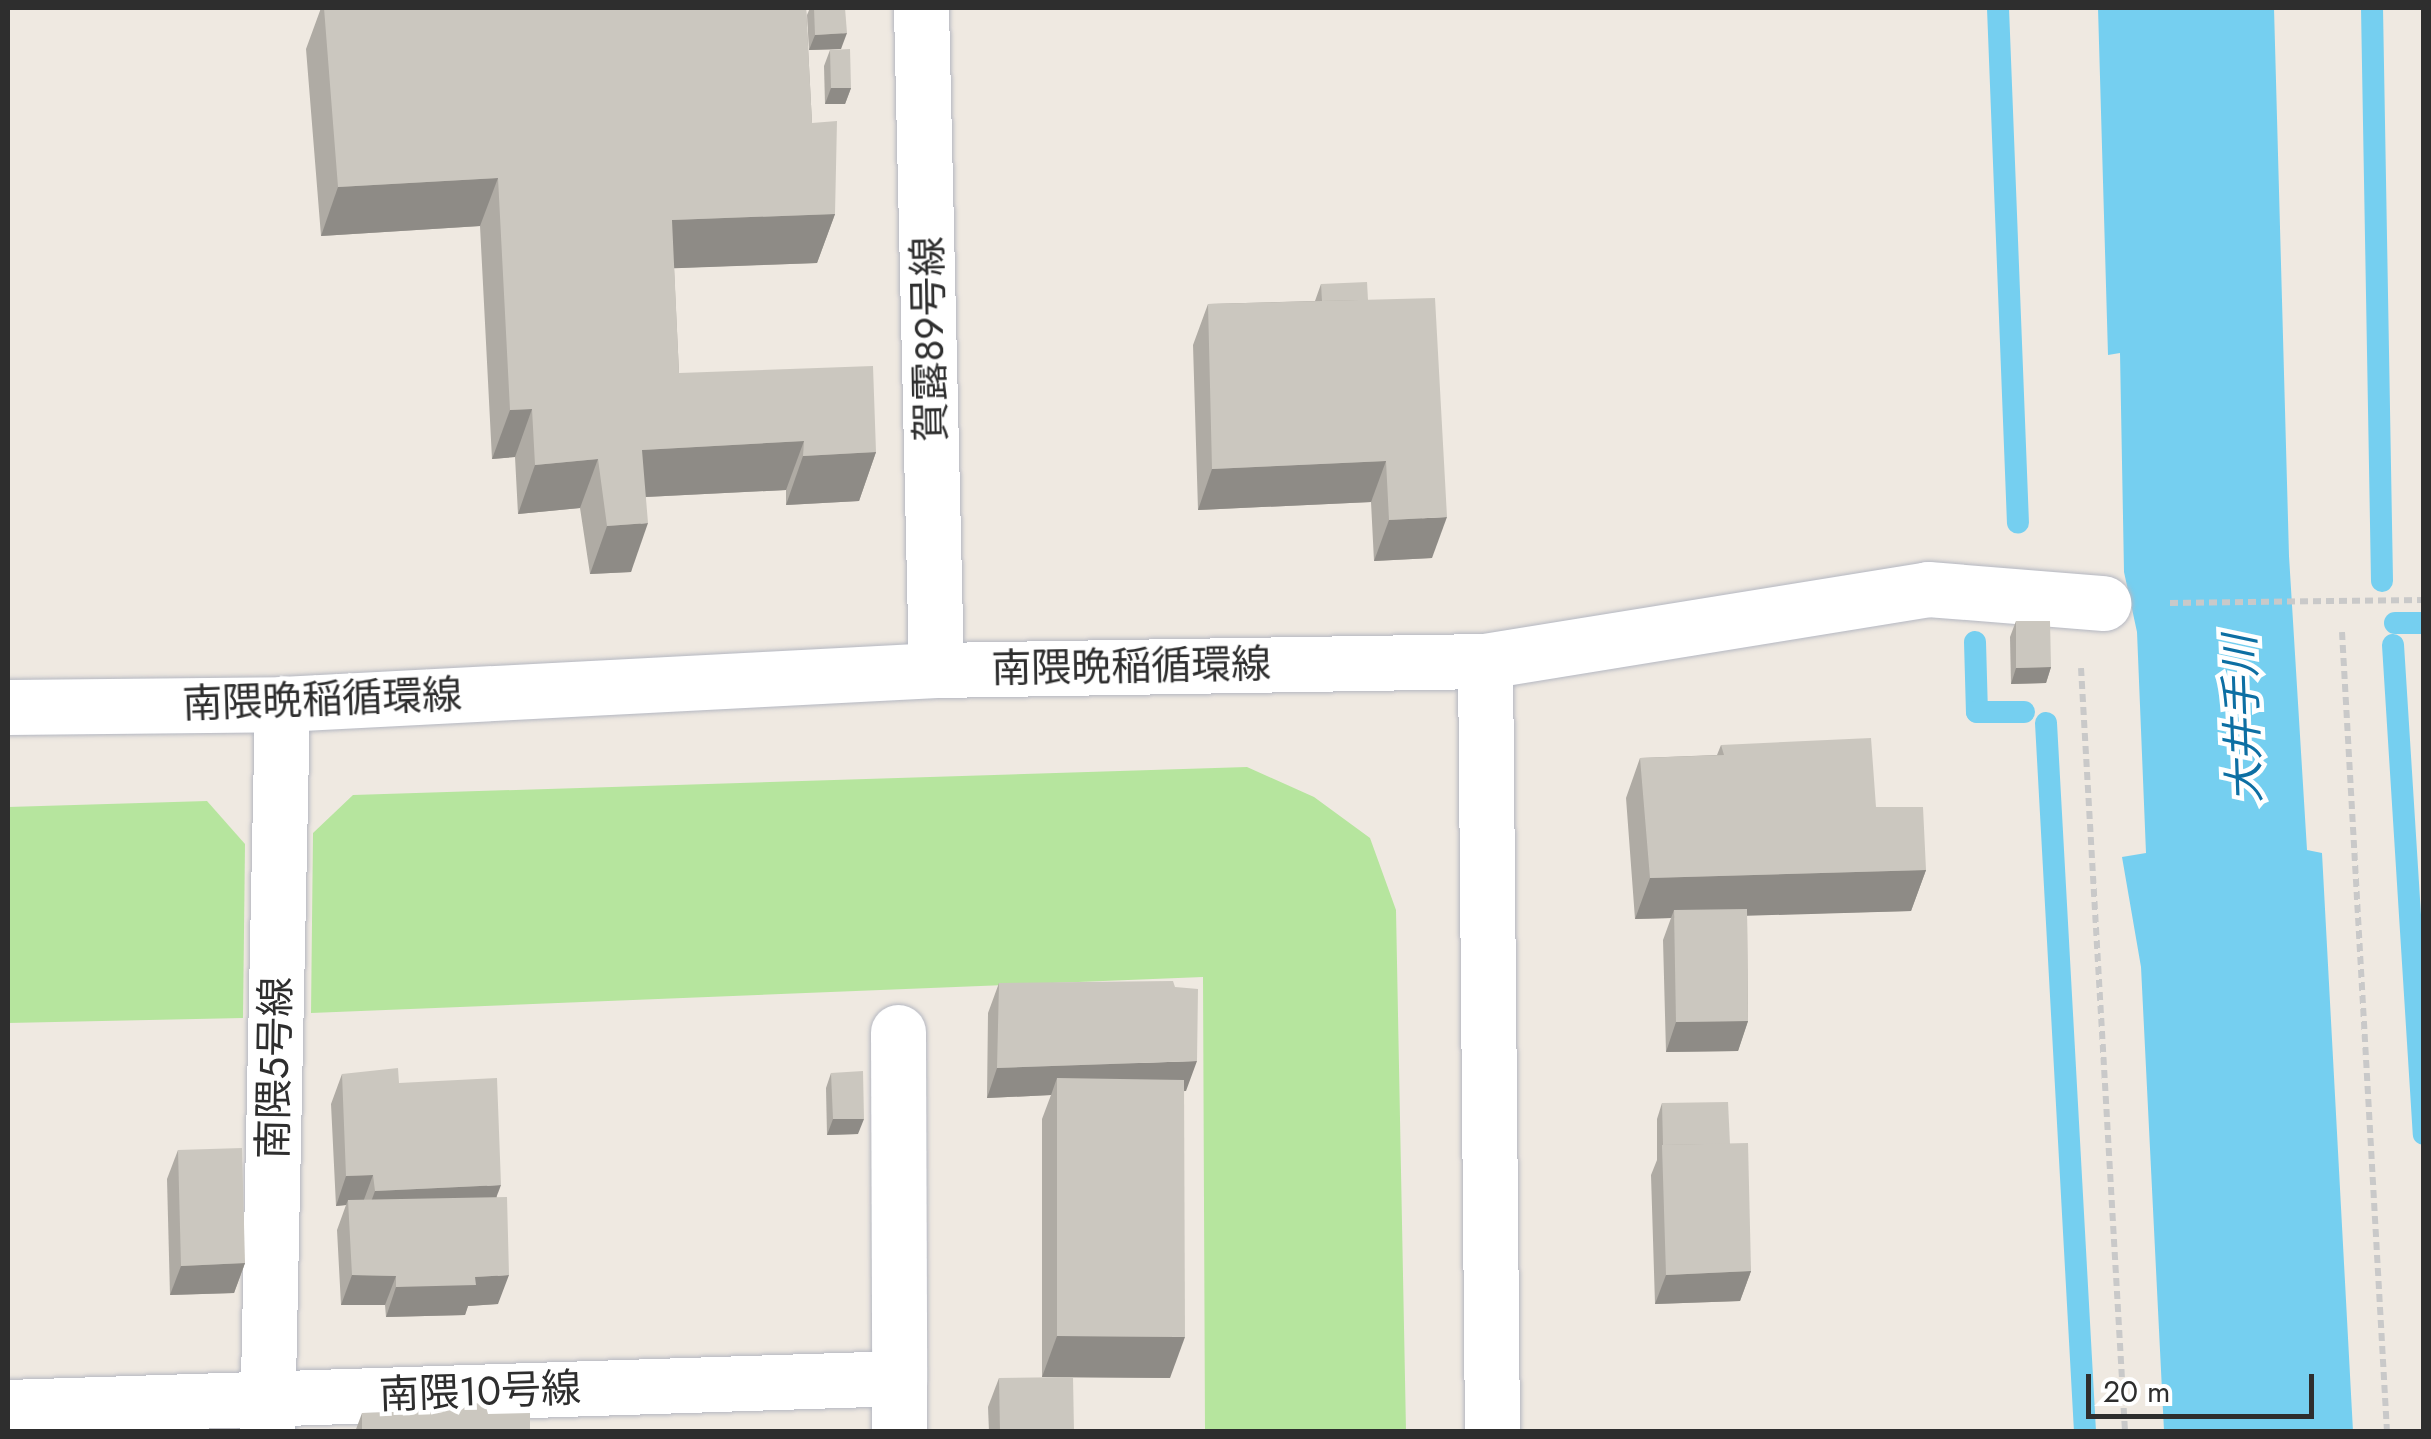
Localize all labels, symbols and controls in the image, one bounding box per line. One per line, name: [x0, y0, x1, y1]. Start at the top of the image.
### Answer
street label: 賀露89号線: [903, 236, 955, 442]
water label: 大井手川: [2215, 634, 2271, 804]
street label: 南隈晩稲循環線: [991, 640, 1271, 692]
street label: 南隈晩稲循環線: [181, 670, 463, 728]
street label: 南隈5号線: [248, 976, 300, 1160]
scale bar: [2091, 1354, 2318, 1416]
street label: 南隈10号線: [378, 1363, 582, 1419]
text: 20 m: [2103, 1370, 2170, 1413]

